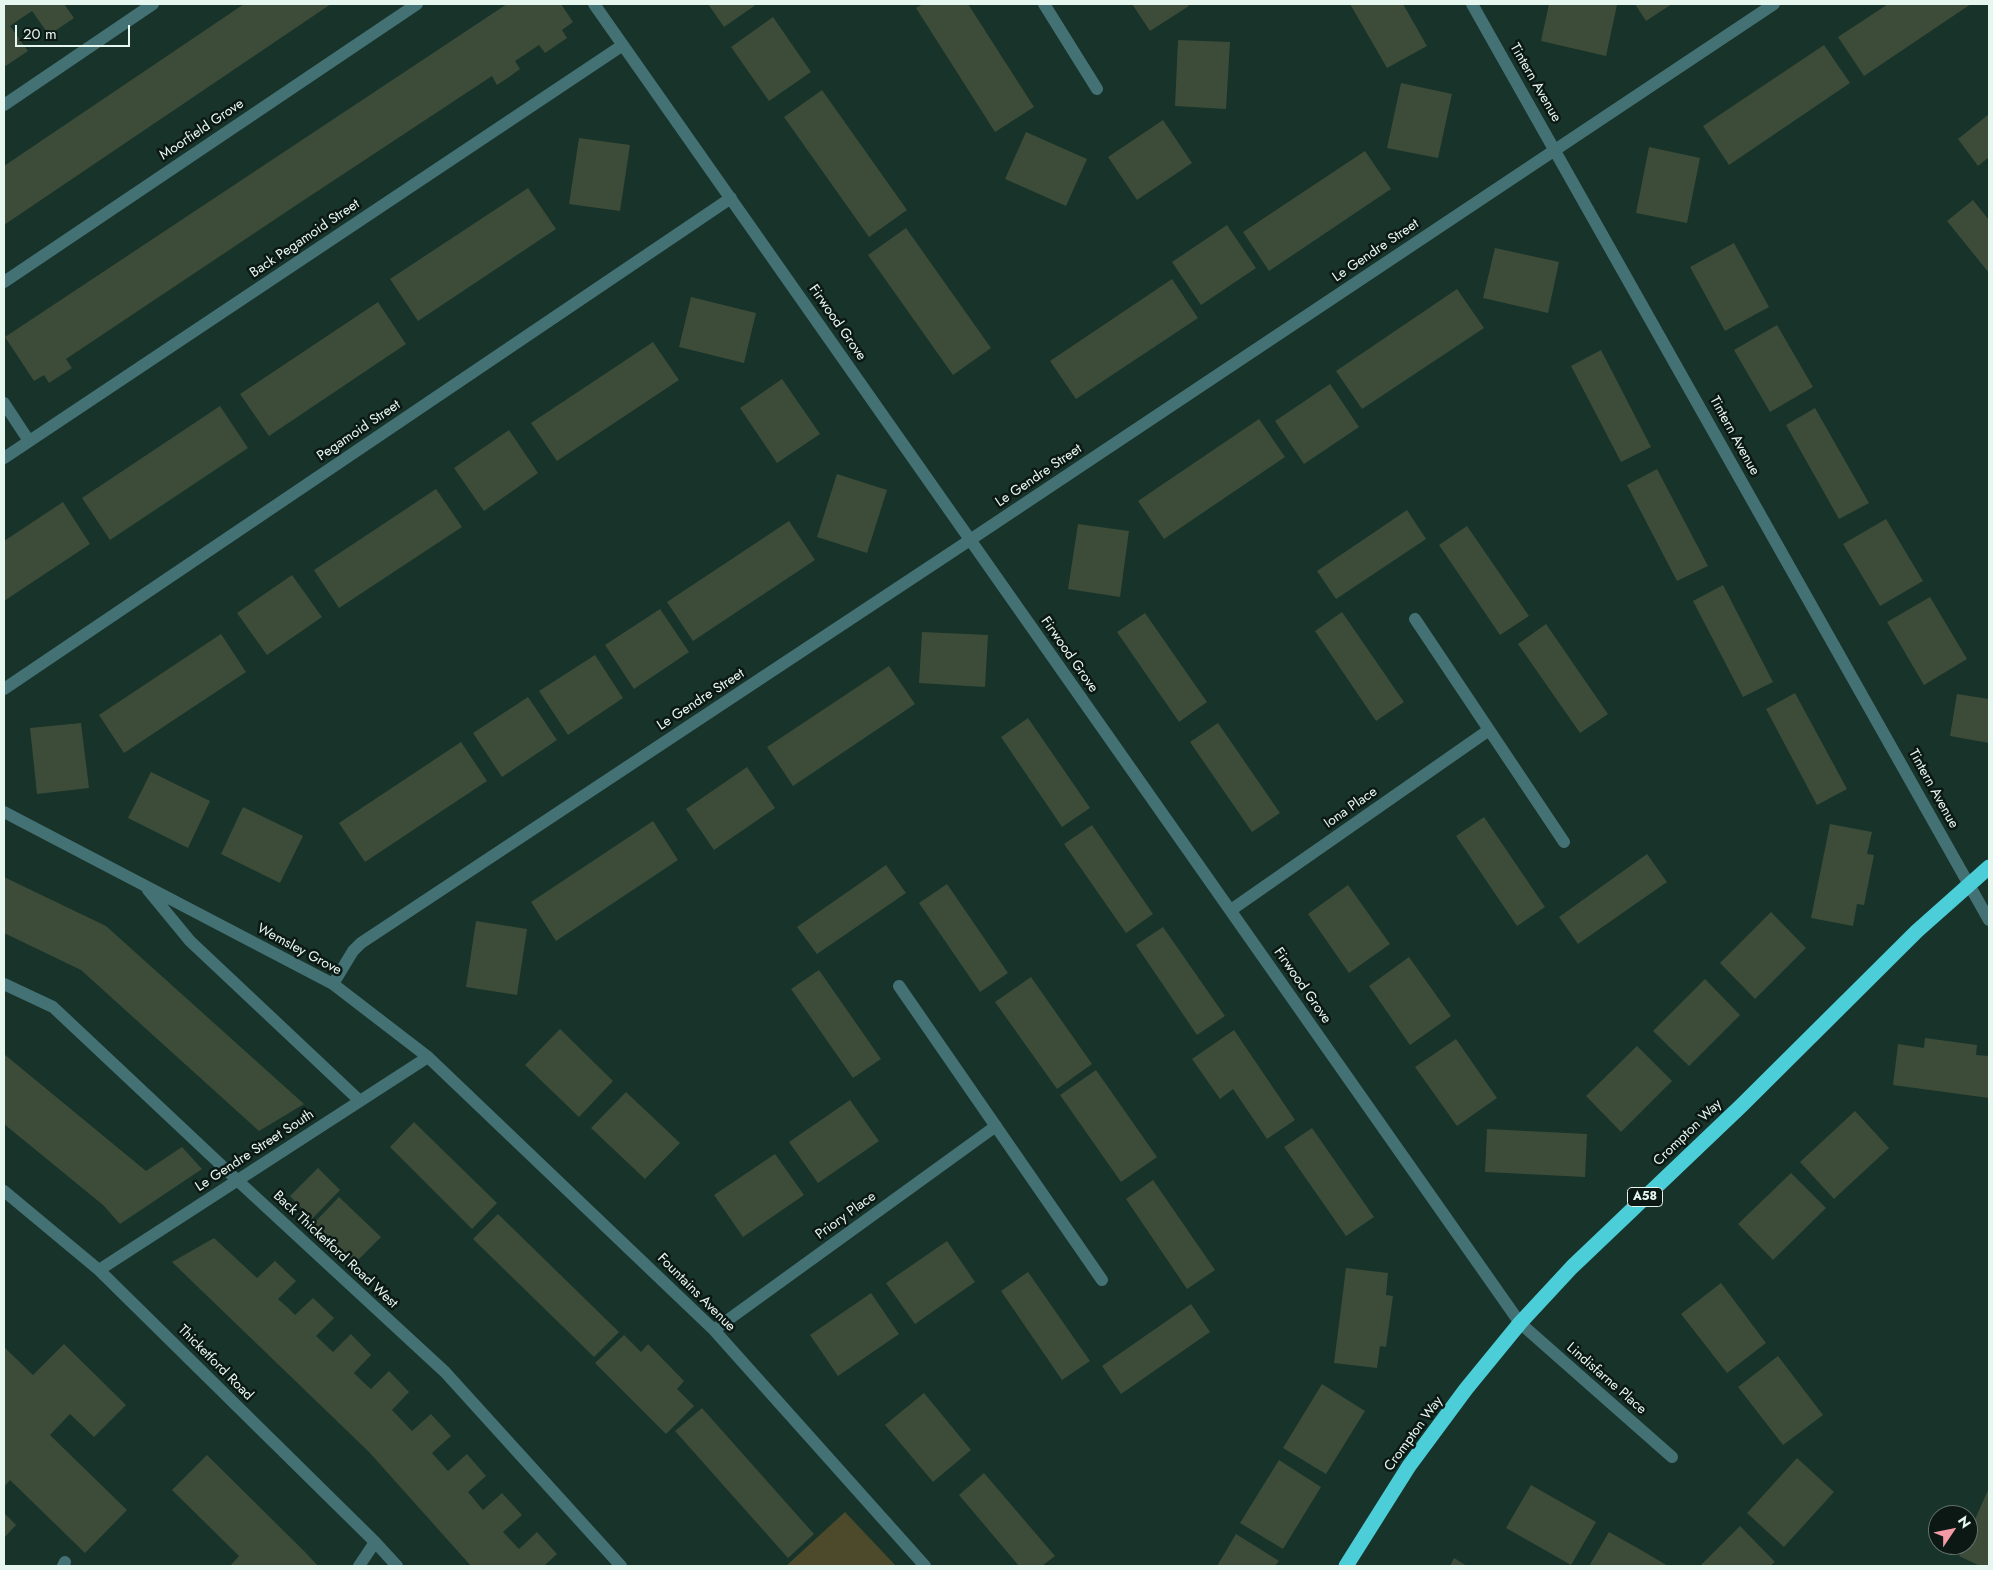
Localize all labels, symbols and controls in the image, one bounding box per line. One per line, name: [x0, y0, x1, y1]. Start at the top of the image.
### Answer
scale bar: [18, 15, 132, 47]
text: 20 m: [23, 23, 57, 45]
street label: Tintern Avenue: [1506, 41, 1564, 125]
street label: Moorfield Grove: [157, 96, 247, 164]
street label: Back Pegamoid Street: [247, 196, 363, 282]
street label: Le Gendre Street: [1330, 216, 1422, 286]
street label: Firwood Grove: [805, 282, 869, 364]
street label: Tintern Avenue: [1705, 393, 1763, 479]
street label: Pegamoid Street: [314, 397, 404, 465]
street label: Le Gendre Street: [993, 441, 1085, 511]
street label: Firwood Grove: [1037, 614, 1101, 696]
street label: Le Gendre Street: [654, 666, 748, 734]
street label: Tintern Avenue: [1904, 746, 1962, 832]
street label: Iona Place: [1321, 784, 1381, 832]
street label: Wemsley Grove: [254, 921, 344, 979]
street label: Firwood Grove: [1270, 945, 1334, 1027]
street label: Crompton Way: [1650, 1096, 1726, 1170]
street label: Le Gendre Street South: [193, 1106, 317, 1196]
street label: Back Thicketford Road West: [269, 1188, 401, 1312]
street label: Priory Place: [813, 1188, 879, 1244]
road number: A58: [1628, 1188, 1662, 1206]
street label: Fountains Avenue: [653, 1250, 739, 1336]
street label: Thicketford Road: [174, 1322, 256, 1404]
street label: Lindisfarne Place: [1563, 1340, 1649, 1418]
street label: Crompton Way: [1381, 1393, 1447, 1475]
north arrow: [1928, 1505, 1978, 1555]
text: N: [1953, 1512, 1976, 1532]

